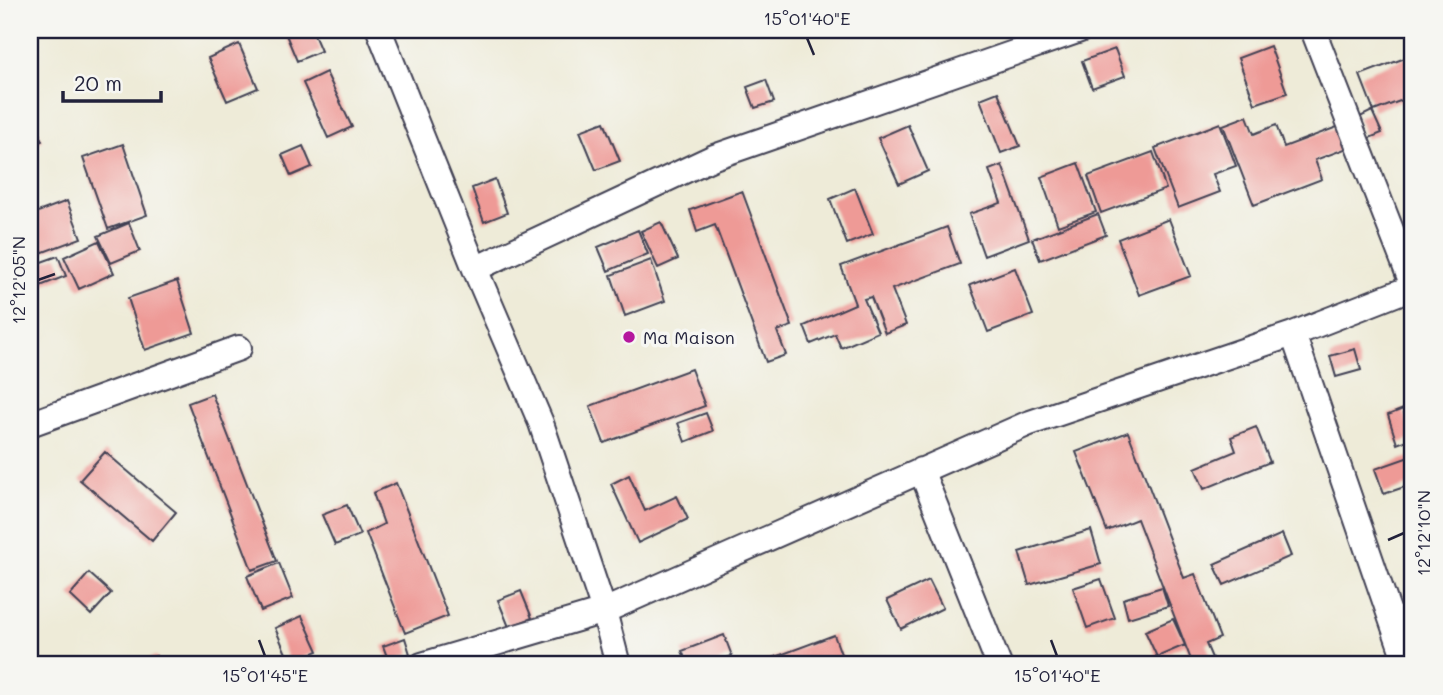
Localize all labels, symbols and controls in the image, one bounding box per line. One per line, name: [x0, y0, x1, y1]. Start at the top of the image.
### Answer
text: 15°01'40"E: [764, 6, 850, 30]
scale bar: [63, 60, 161, 104]
text: 20 m: [74, 69, 122, 96]
text: 12°12'05"N: [6, 236, 30, 324]
place label: Ma Maison: [643, 325, 735, 349]
marker: Ma Maison: [621, 329, 637, 345]
text: 12°12'10"N: [1411, 490, 1435, 576]
text: 15°01'45"E: [222, 663, 308, 687]
text: 15°01'40"E: [1014, 663, 1100, 687]

